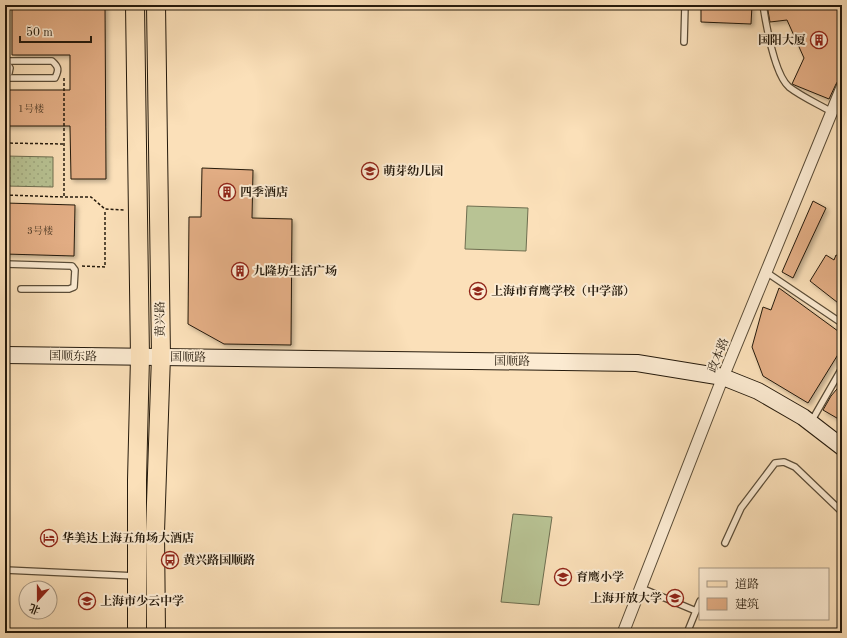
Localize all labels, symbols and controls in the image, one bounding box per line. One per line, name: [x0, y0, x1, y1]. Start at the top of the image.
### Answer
scale bar: [20, 18, 91, 44]
text: 50 m: [26, 26, 53, 39]
building icon: 国阳大厦: [809, 30, 829, 50]
place label: 国阳大厦: [758, 33, 806, 47]
house number: 1号楼: [18, 103, 44, 114]
school or university icon: 萌芽幼儿园: [360, 161, 380, 181]
place label: 萌芽幼儿园: [383, 164, 443, 178]
building icon: 四季酒店: [217, 182, 237, 202]
place label: 四季酒店: [240, 185, 288, 199]
house number: 3号楼: [27, 225, 53, 236]
building icon: 九隆坊生活广场: [230, 261, 250, 281]
place label: 九隆坊生活广场: [253, 264, 337, 278]
school or university icon: 上海市育鹰学校（中学部）: [468, 281, 488, 301]
place label: 上海市育鹰学校（中学部）: [491, 284, 635, 298]
street label: 黄兴路: [153, 301, 167, 337]
street label: 政本路: [705, 336, 731, 374]
street label: 国顺东路: [49, 349, 97, 363]
street label: 国顺路: [170, 350, 206, 364]
street label: 国顺路: [494, 354, 530, 368]
hotel icon: 华美达上海五角场大酒店: [39, 528, 59, 548]
place label: 华美达上海五角场大酒店: [62, 531, 194, 545]
bus stop icon: 黄兴路国顺路: [160, 550, 180, 570]
place label: 黄兴路国顺路: [183, 553, 255, 567]
school or university icon: 育鹰小学: [553, 567, 573, 587]
legend: [699, 568, 829, 620]
place label: 育鹰小学: [576, 570, 624, 584]
text: 道路: [735, 577, 759, 591]
north arrow: [18, 580, 58, 620]
school or university icon: 上海开放大学: [665, 588, 685, 608]
school or university icon: 上海市少云中学: [77, 591, 97, 611]
place label: 上海开放大学: [590, 591, 662, 605]
place label: 上海市少云中学: [100, 594, 184, 608]
text: 建筑: [735, 597, 759, 611]
text: 北: [27, 601, 42, 616]

